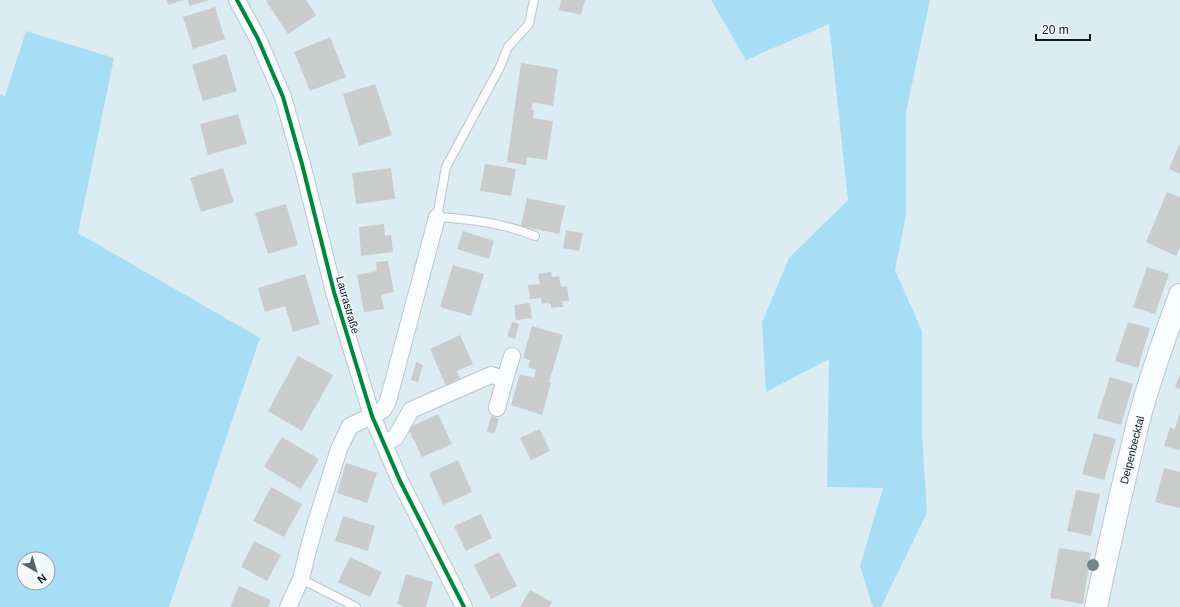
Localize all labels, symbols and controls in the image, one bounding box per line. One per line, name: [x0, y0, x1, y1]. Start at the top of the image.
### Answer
scale bar: [1036, 16, 1090, 42]
text: 20 m: [1042, 23, 1069, 37]
street label: Laurastraße: [334, 275, 362, 335]
street label: Deipenbecktal: [1118, 415, 1146, 485]
north arrow: [16, 551, 56, 591]
text: N: [35, 572, 49, 586]

